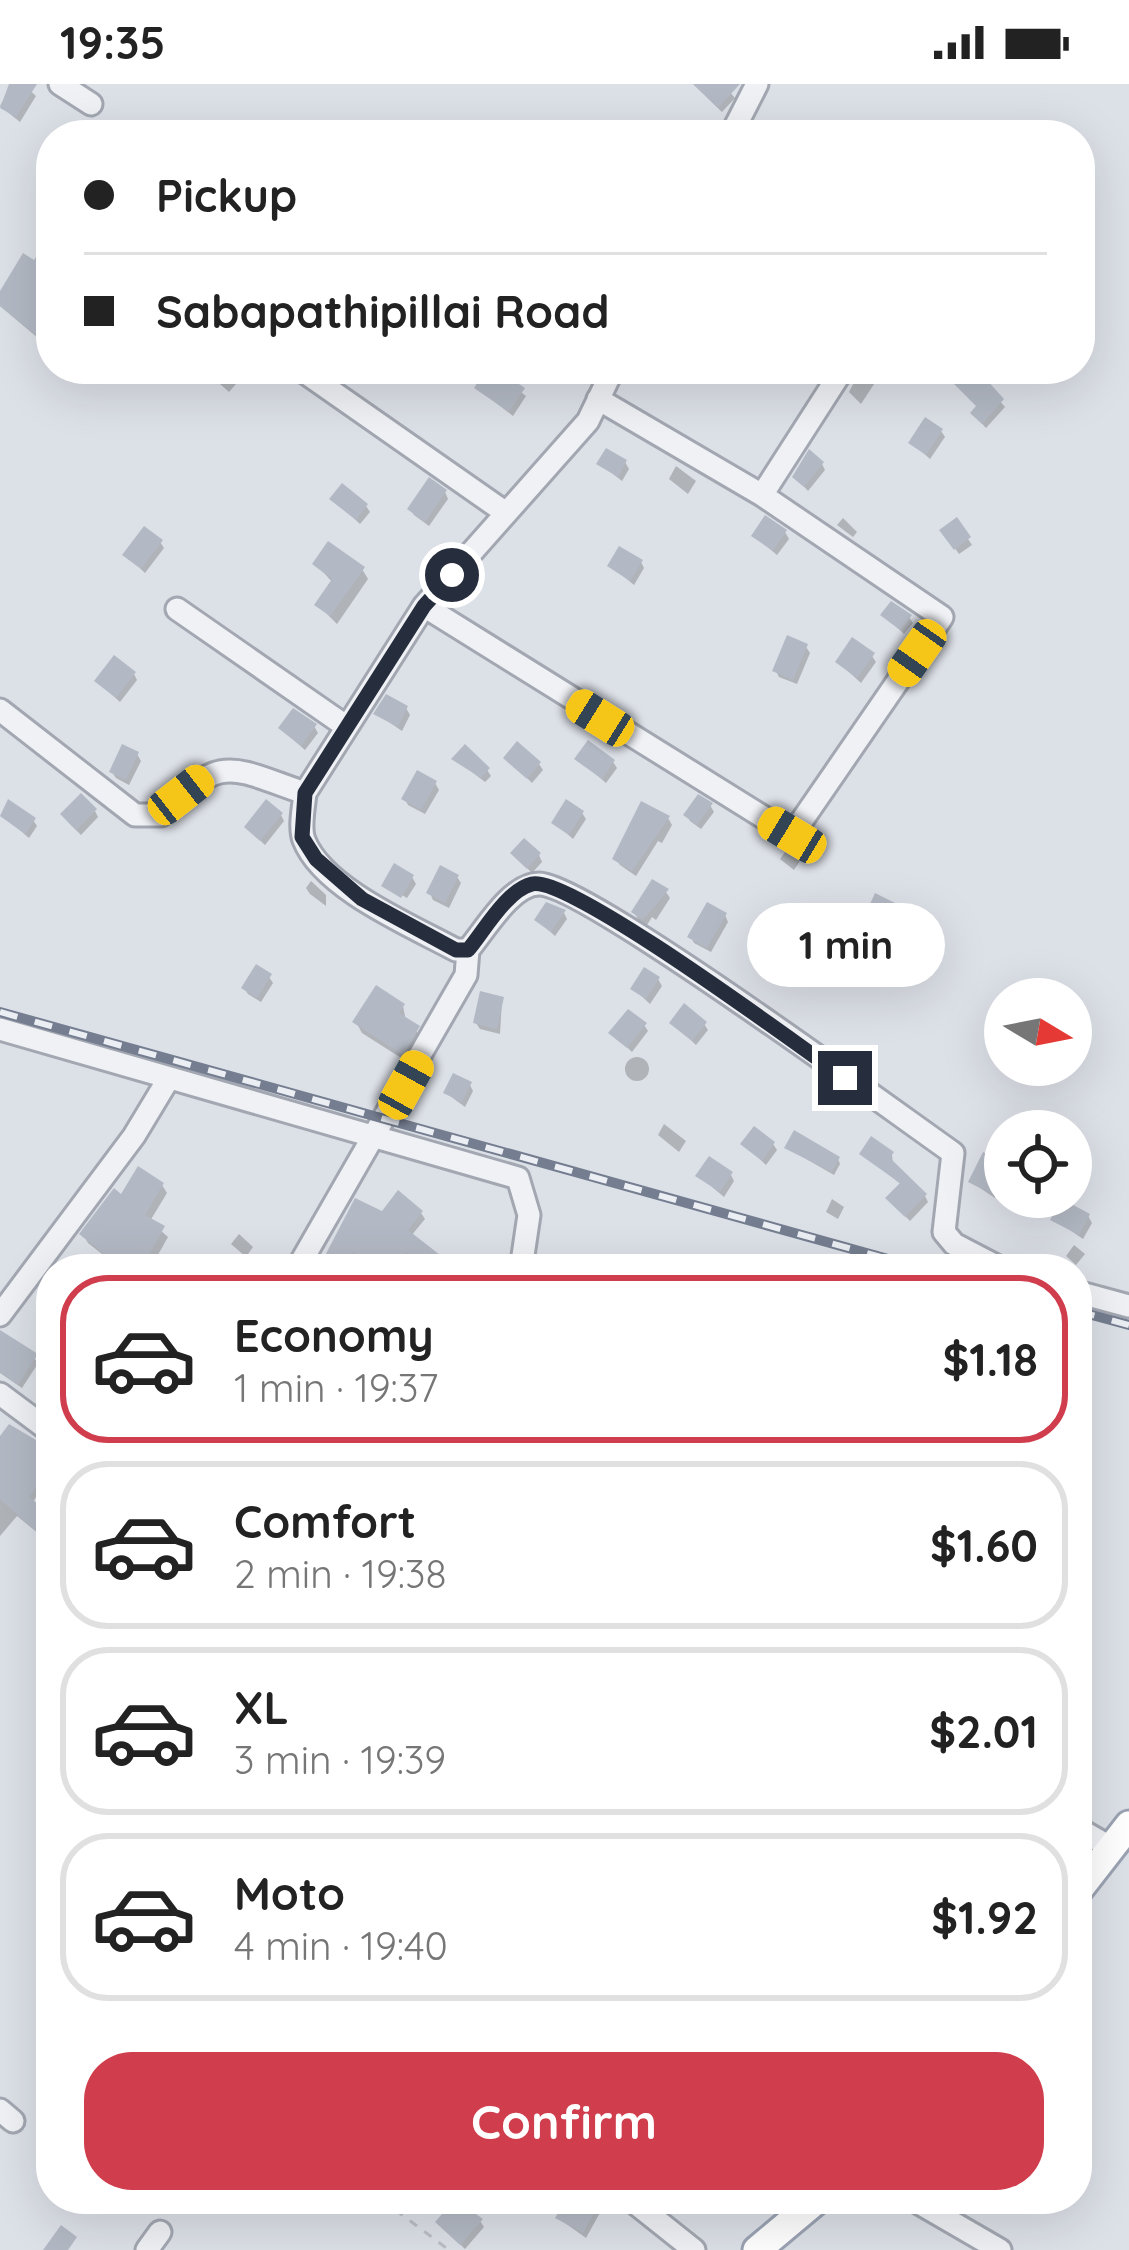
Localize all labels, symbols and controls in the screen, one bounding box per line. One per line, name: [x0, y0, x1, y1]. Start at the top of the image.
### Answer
text: 19:35: [60, 14, 165, 70]
text: Pickup: [156, 167, 297, 223]
text: Sabapathipillai Road: [156, 283, 610, 339]
route start: [425, 548, 479, 602]
car: [882, 613, 952, 693]
car: [560, 684, 640, 752]
car: [142, 759, 220, 831]
car: [752, 801, 832, 869]
callout: 1 min: [746, 904, 944, 988]
text: 1 min: [799, 920, 893, 969]
north arrow: [984, 978, 1092, 1086]
map controls: [984, 978, 1092, 1218]
car: [373, 1045, 439, 1125]
route end: [818, 1051, 872, 1105]
button: locate: [984, 1110, 1092, 1218]
icon: car: [90, 1305, 198, 1413]
text: Economy: [234, 1307, 434, 1363]
text: $1.18: [943, 1331, 1038, 1387]
text: 1 min · 19:37: [234, 1363, 438, 1412]
icon: car: [90, 1491, 198, 1599]
text: Comfort: [234, 1493, 416, 1549]
text: $1.60: [930, 1517, 1038, 1573]
text: 2 min · 19:38: [234, 1549, 447, 1598]
icon: car: [90, 1677, 198, 1785]
text: XL: [234, 1679, 289, 1735]
text: $2.01: [929, 1703, 1038, 1759]
text: 3 min · 19:39: [234, 1735, 446, 1784]
icon: car: [90, 1863, 198, 1971]
text: Moto: [234, 1865, 345, 1921]
text: $1.92: [931, 1889, 1038, 1945]
text: 4 min · 19:40: [234, 1921, 448, 1970]
button: Confirm: [84, 2052, 1044, 2190]

